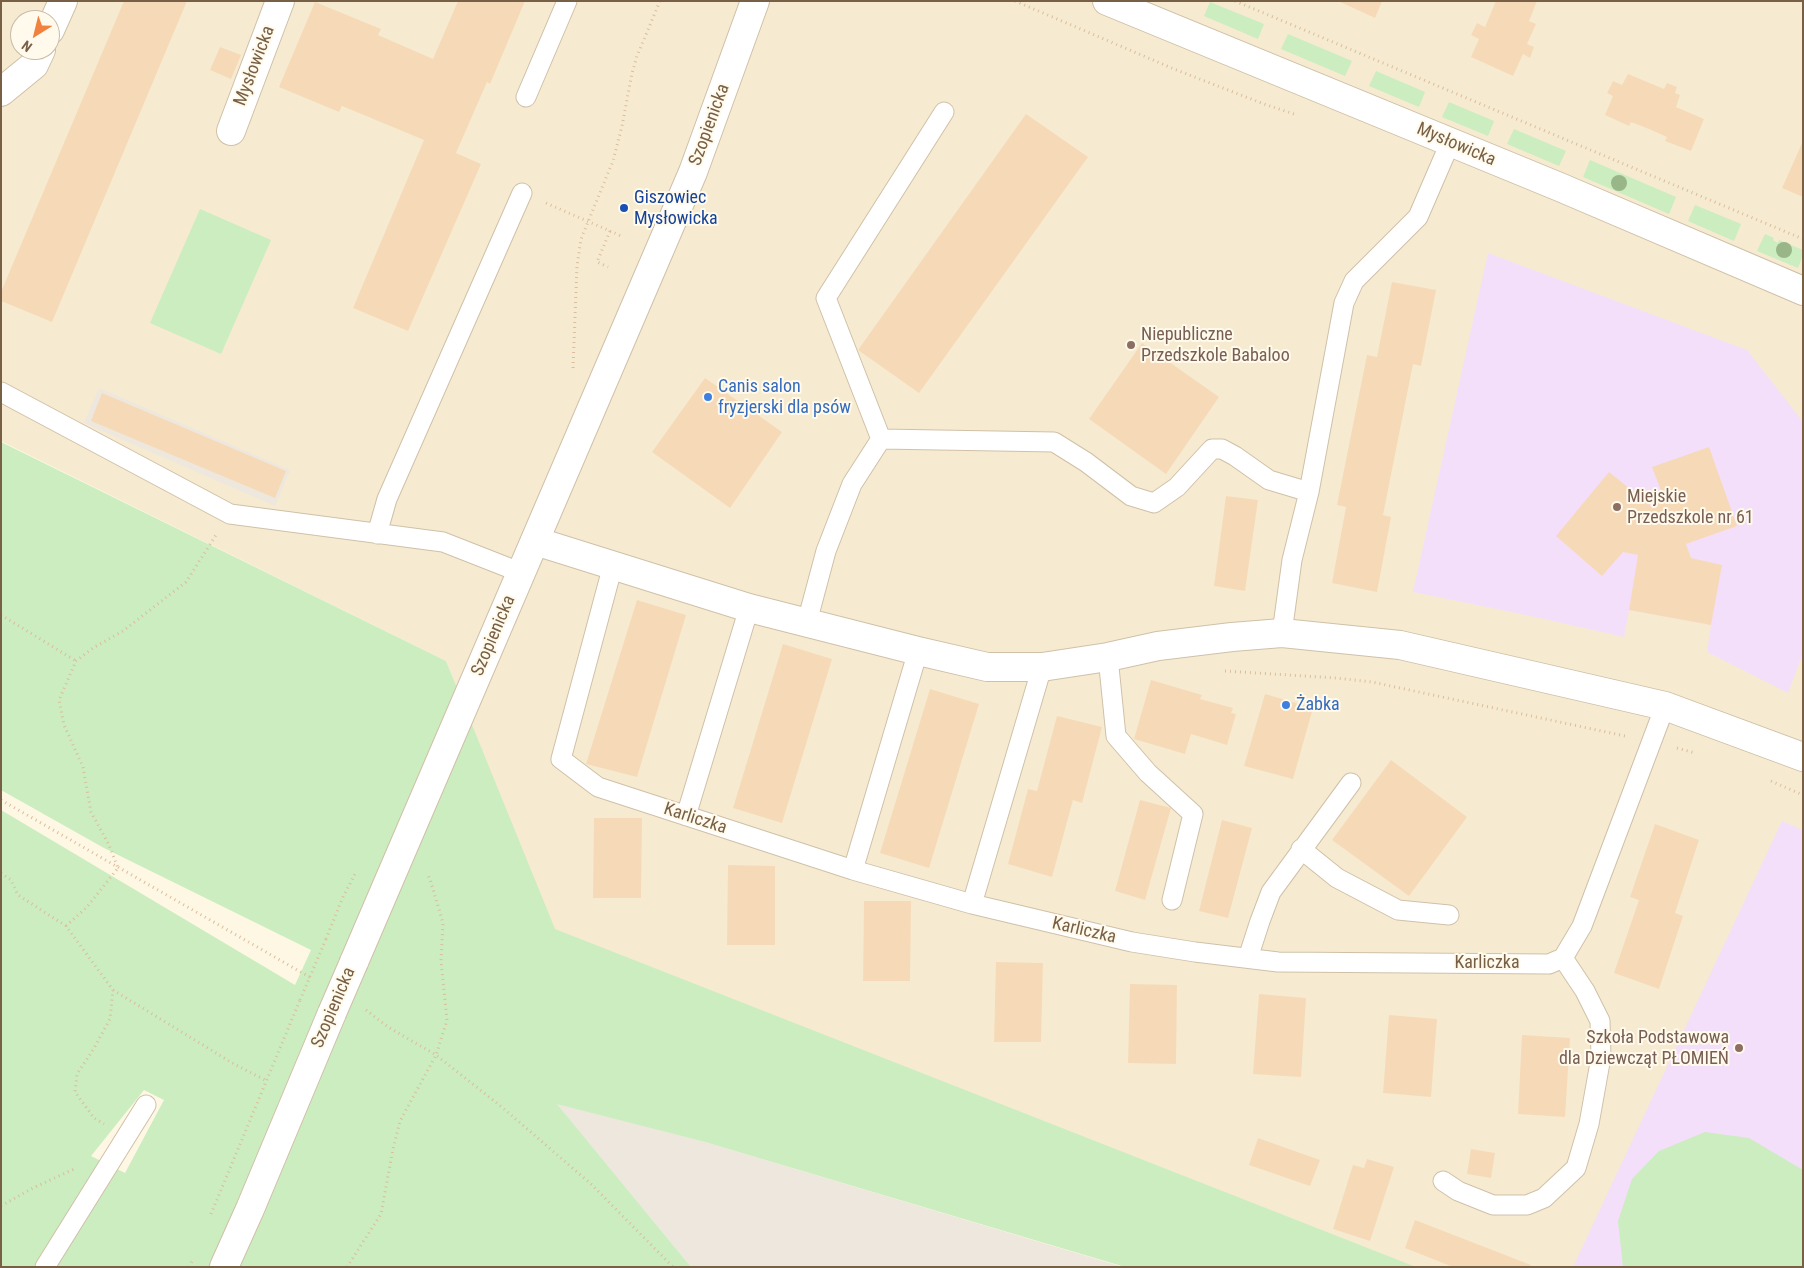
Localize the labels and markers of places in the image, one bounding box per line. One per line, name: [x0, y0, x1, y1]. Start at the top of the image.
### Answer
place label: Giszowiec Mysłowicka: [634, 187, 718, 230]
marker: Giszowiec Mysłowicka: [618, 202, 630, 214]
place label: Niepubliczne Przedszkole Babaloo: [1141, 324, 1290, 366]
marker: Niepubliczne Przedszkole Babaloo: [1125, 339, 1137, 351]
place label: Canis salon fryzjerski dla psów: [718, 376, 851, 418]
marker: Canis salon fryzjerski dla psów: [702, 391, 714, 403]
place label: Miejskie Przedszkole nr 61: [1627, 486, 1754, 528]
marker: Miejskie Przedszkole nr 61: [1611, 501, 1623, 513]
place label: Żabka: [1296, 694, 1340, 716]
marker: Żabka: [1280, 699, 1292, 711]
place label: Szkoła Podstawowa dla Dziewcząt PŁOMIEŃ: [1559, 1027, 1729, 1070]
marker: Szkoła Podstawowa dla Dziewcząt PŁOMIEŃ: [1733, 1042, 1745, 1054]

